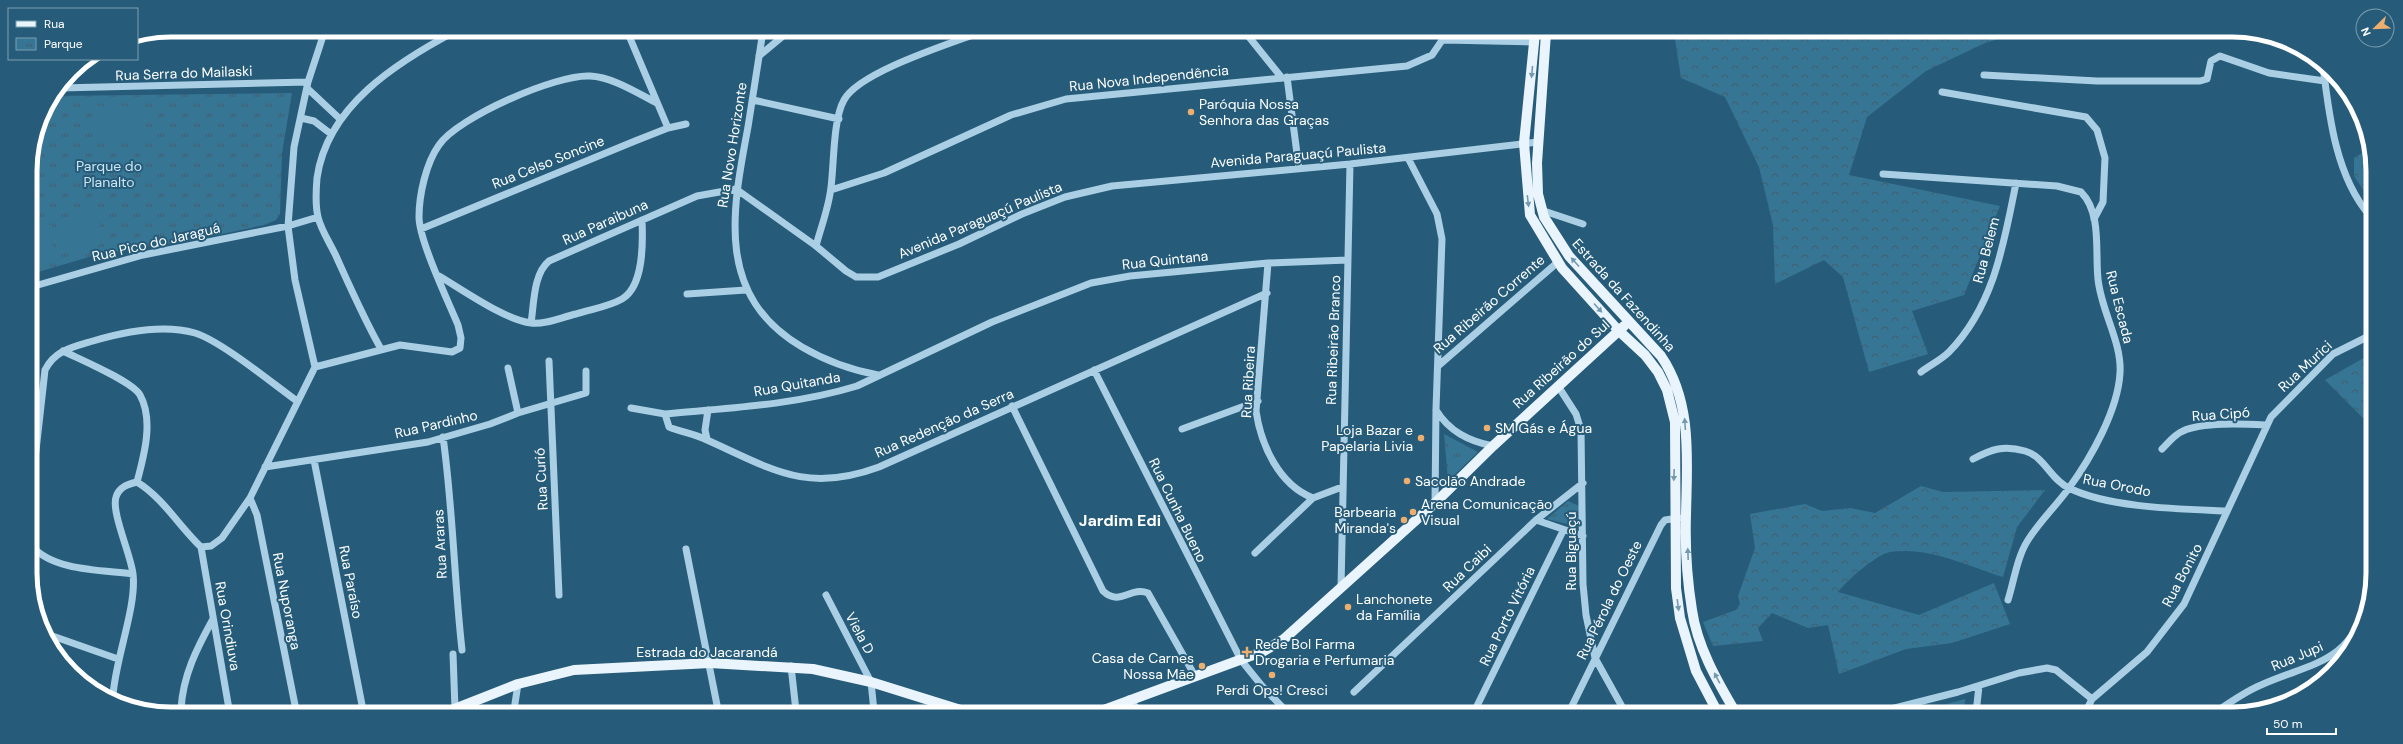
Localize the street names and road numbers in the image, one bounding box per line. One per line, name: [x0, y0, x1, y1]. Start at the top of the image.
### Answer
street label: Rua Nova Independência: [1068, 61, 1230, 95]
street label: Rua Serra do Mailaski: [115, 62, 253, 84]
street label: Rua Novo Horizonte: [713, 81, 751, 209]
street label: Rua Celso Soncine: [489, 131, 607, 193]
street label: Avenida Paraguaçú Paulista: [1209, 138, 1387, 172]
street label: Avenida Paraguaçú Paulista: [895, 177, 1065, 263]
street label: Rua Paraibuna: [559, 195, 651, 249]
street label: Rua Belem: [1969, 215, 2003, 285]
street label: Rua Pico do Jaraguá: [90, 219, 222, 265]
street label: Estrada da Fazendinha: [1568, 235, 1680, 355]
street label: Rua Quintana: [1121, 247, 1209, 273]
street label: Rua Ribeirão Corrente: [1430, 251, 1548, 357]
street label: Rua Escada: [2102, 269, 2138, 345]
street label: Rua Ribeirão Branco: [1322, 275, 1344, 405]
street label: Rua Ribeirão do Sul: [1509, 316, 1613, 412]
street label: Rua Murici: [2274, 336, 2336, 396]
street label: Rua Ribeira: [1237, 345, 1259, 419]
street label: Rua Quitanda: [752, 368, 842, 400]
street label: Rua Redenção da Serra: [872, 384, 1016, 462]
street label: Rua Cipó: [2191, 403, 2251, 425]
street label: Rua Pardinho: [393, 406, 479, 442]
street label: Rua Curió: [530, 447, 552, 511]
street label: Rua Cunha Bueno: [1145, 455, 1211, 565]
street label: Rua Orodo: [2082, 470, 2152, 500]
street label: Rua Araras: [429, 509, 451, 579]
street label: Rua Biguaçú: [1562, 512, 1580, 590]
street label: Rua Pérola do Oeste: [1572, 537, 1646, 663]
street label: Rua Caibi: [1439, 540, 1495, 596]
street label: Rua Bonito: [2158, 540, 2206, 610]
street label: Rua Paraíso: [335, 544, 367, 620]
street label: Rua Nuporanga: [269, 551, 305, 651]
street label: Rua Porto Vitória: [1475, 563, 1539, 669]
street label: Rua Orindiuva: [211, 580, 245, 672]
street label: Viela D: [842, 609, 878, 657]
street label: Rua Jupi: [2268, 637, 2326, 675]
street label: Estrada do Jacarandá: [636, 643, 778, 661]

